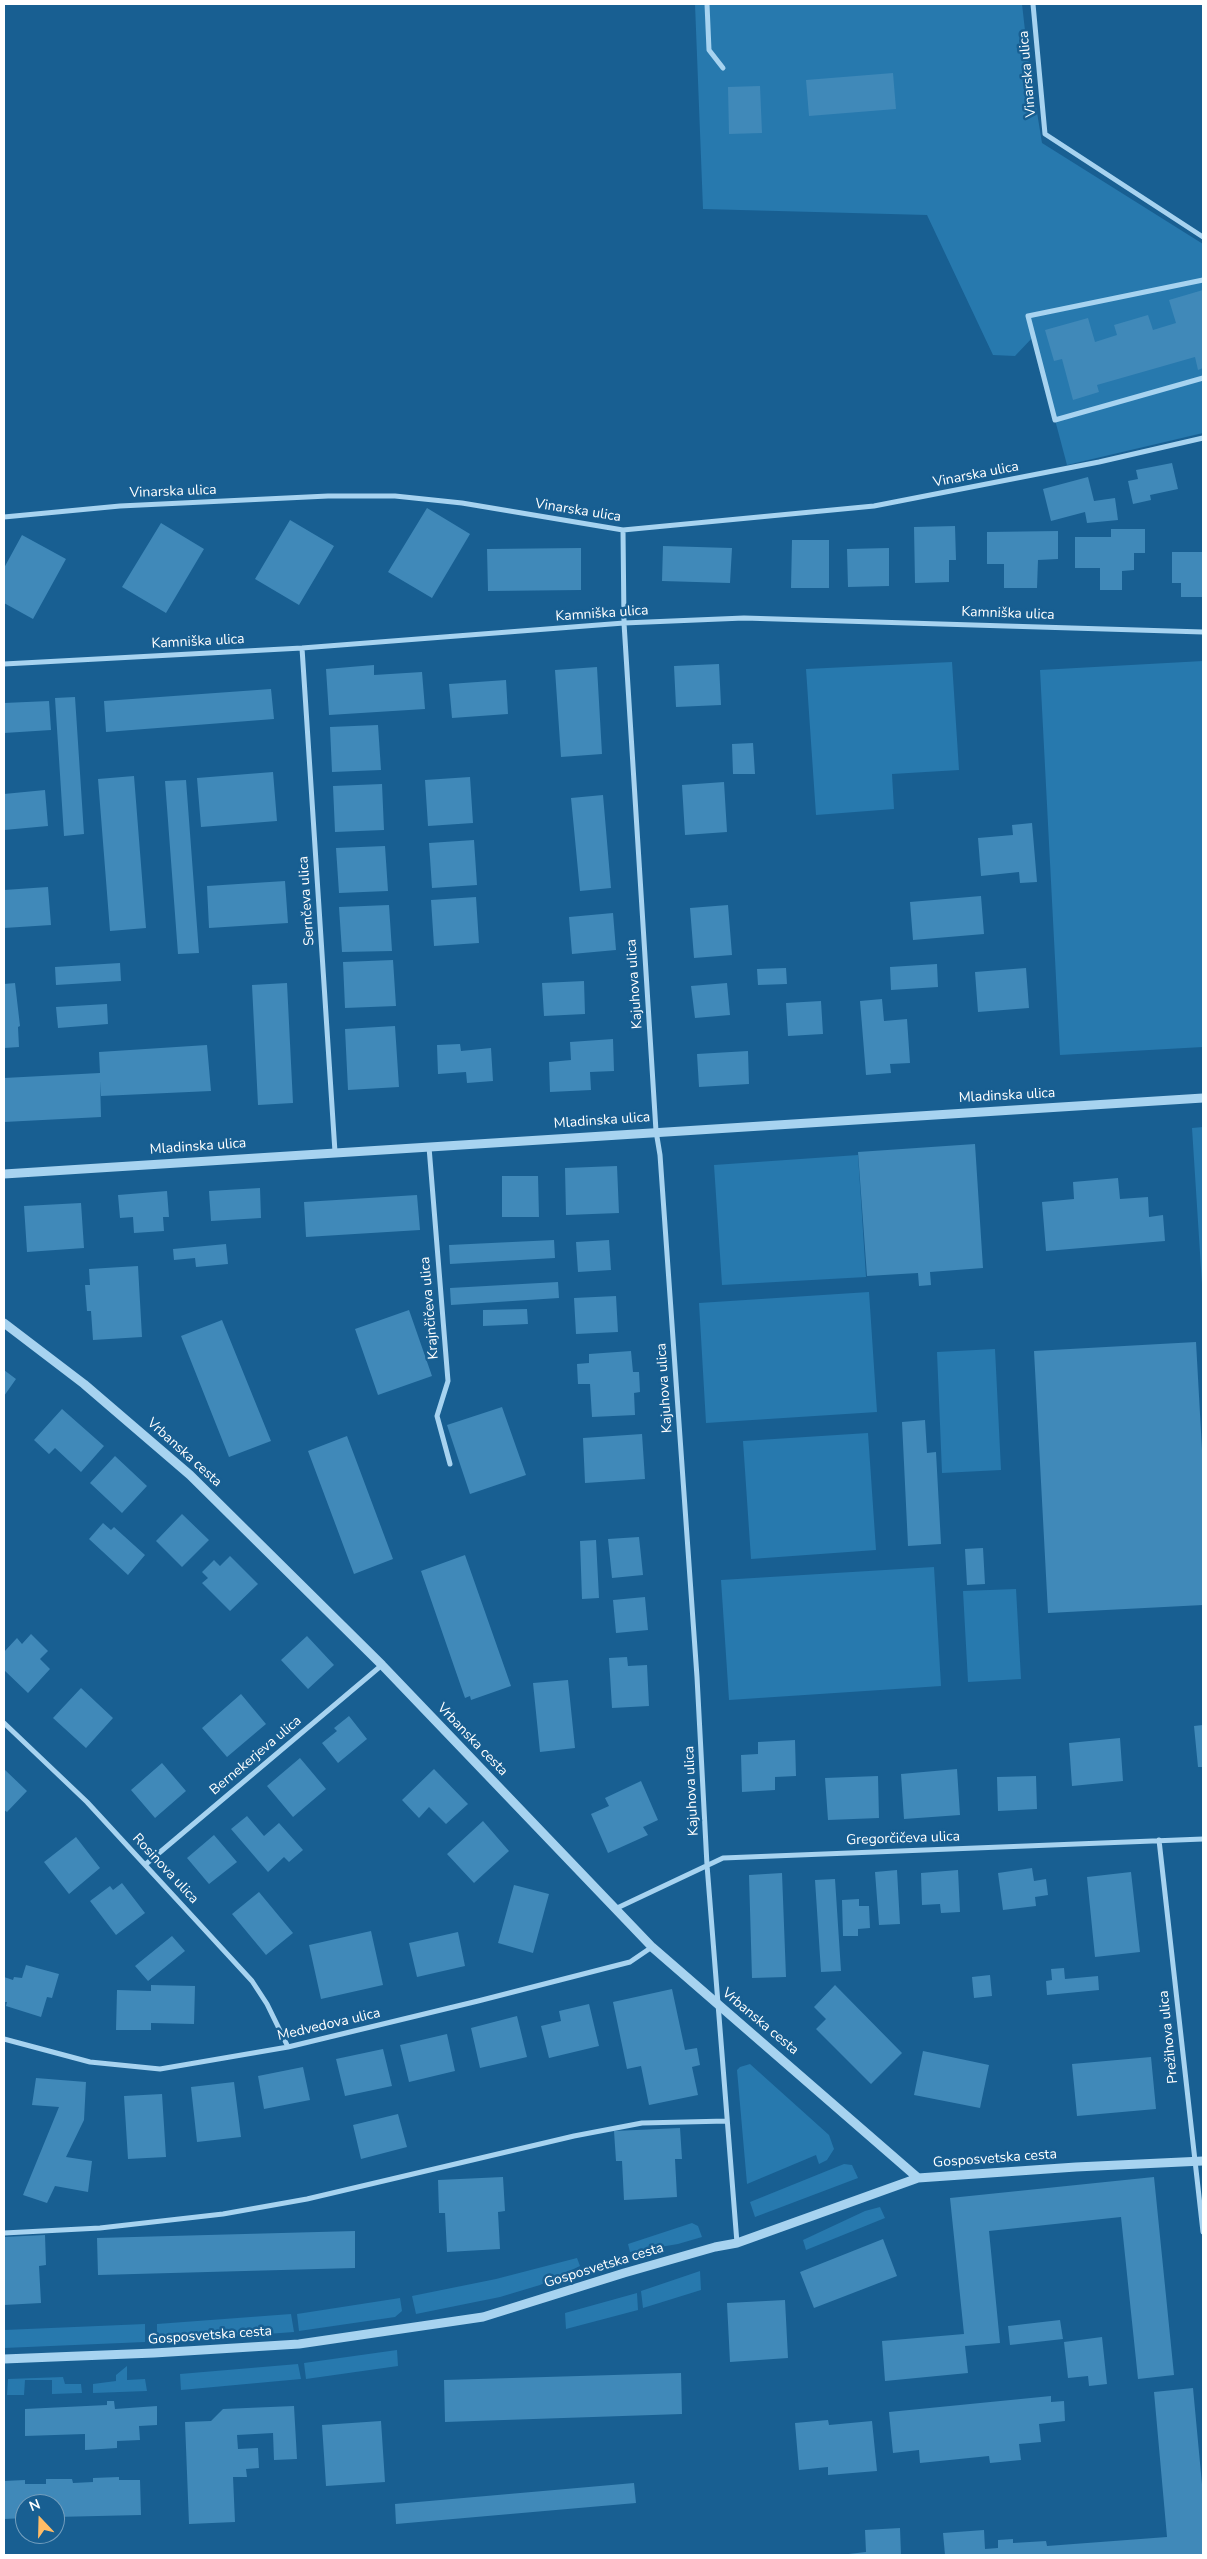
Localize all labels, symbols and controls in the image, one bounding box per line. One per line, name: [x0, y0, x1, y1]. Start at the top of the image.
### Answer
street label: Vinarska ulica: [1016, 30, 1040, 118]
street label: Vinarska ulica: [932, 458, 1020, 492]
street label: Vinarska ulica: [129, 482, 217, 502]
street label: Vinarska ulica: [534, 496, 622, 526]
street label: Kamniška ulica: [555, 602, 649, 626]
street label: Kamniška ulica: [961, 604, 1055, 624]
street label: Kamniška ulica: [151, 631, 245, 653]
street label: Sernčeva ulica: [295, 856, 319, 946]
street label: Kajuhova ulica: [623, 938, 647, 1030]
street label: Mladinska ulica: [958, 1085, 1056, 1107]
street label: Mladinska ulica: [553, 1109, 651, 1133]
street label: Mladinska ulica: [149, 1135, 247, 1159]
street label: Krajnčičeva ulica: [417, 1256, 443, 1360]
street label: Kajuhova ulica: [653, 1342, 677, 1434]
street label: Vrbanska cesta: [143, 1415, 225, 1491]
street label: Vrbanska cesta: [433, 1700, 511, 1780]
street label: Bernekerjeva ulica: [207, 1713, 305, 1799]
street label: Kajuhova ulica: [681, 1746, 703, 1836]
street label: Gregorčičeva ulica: [846, 1829, 960, 1849]
street label: Rosinova ulica: [128, 1830, 202, 1908]
street label: Vrbanska cesta: [718, 1985, 802, 2059]
street label: Prežihova ulica: [1156, 1990, 1182, 2084]
street label: Medvedova ulica: [276, 2005, 382, 2045]
street label: Gosposvetska cesta: [933, 2146, 1057, 2172]
street label: Gosposvetska cesta: [542, 2240, 666, 2292]
street label: Gosposvetska cesta: [148, 2323, 272, 2349]
north arrow: [15, 2494, 65, 2544]
text: N: [26, 2495, 43, 2516]

